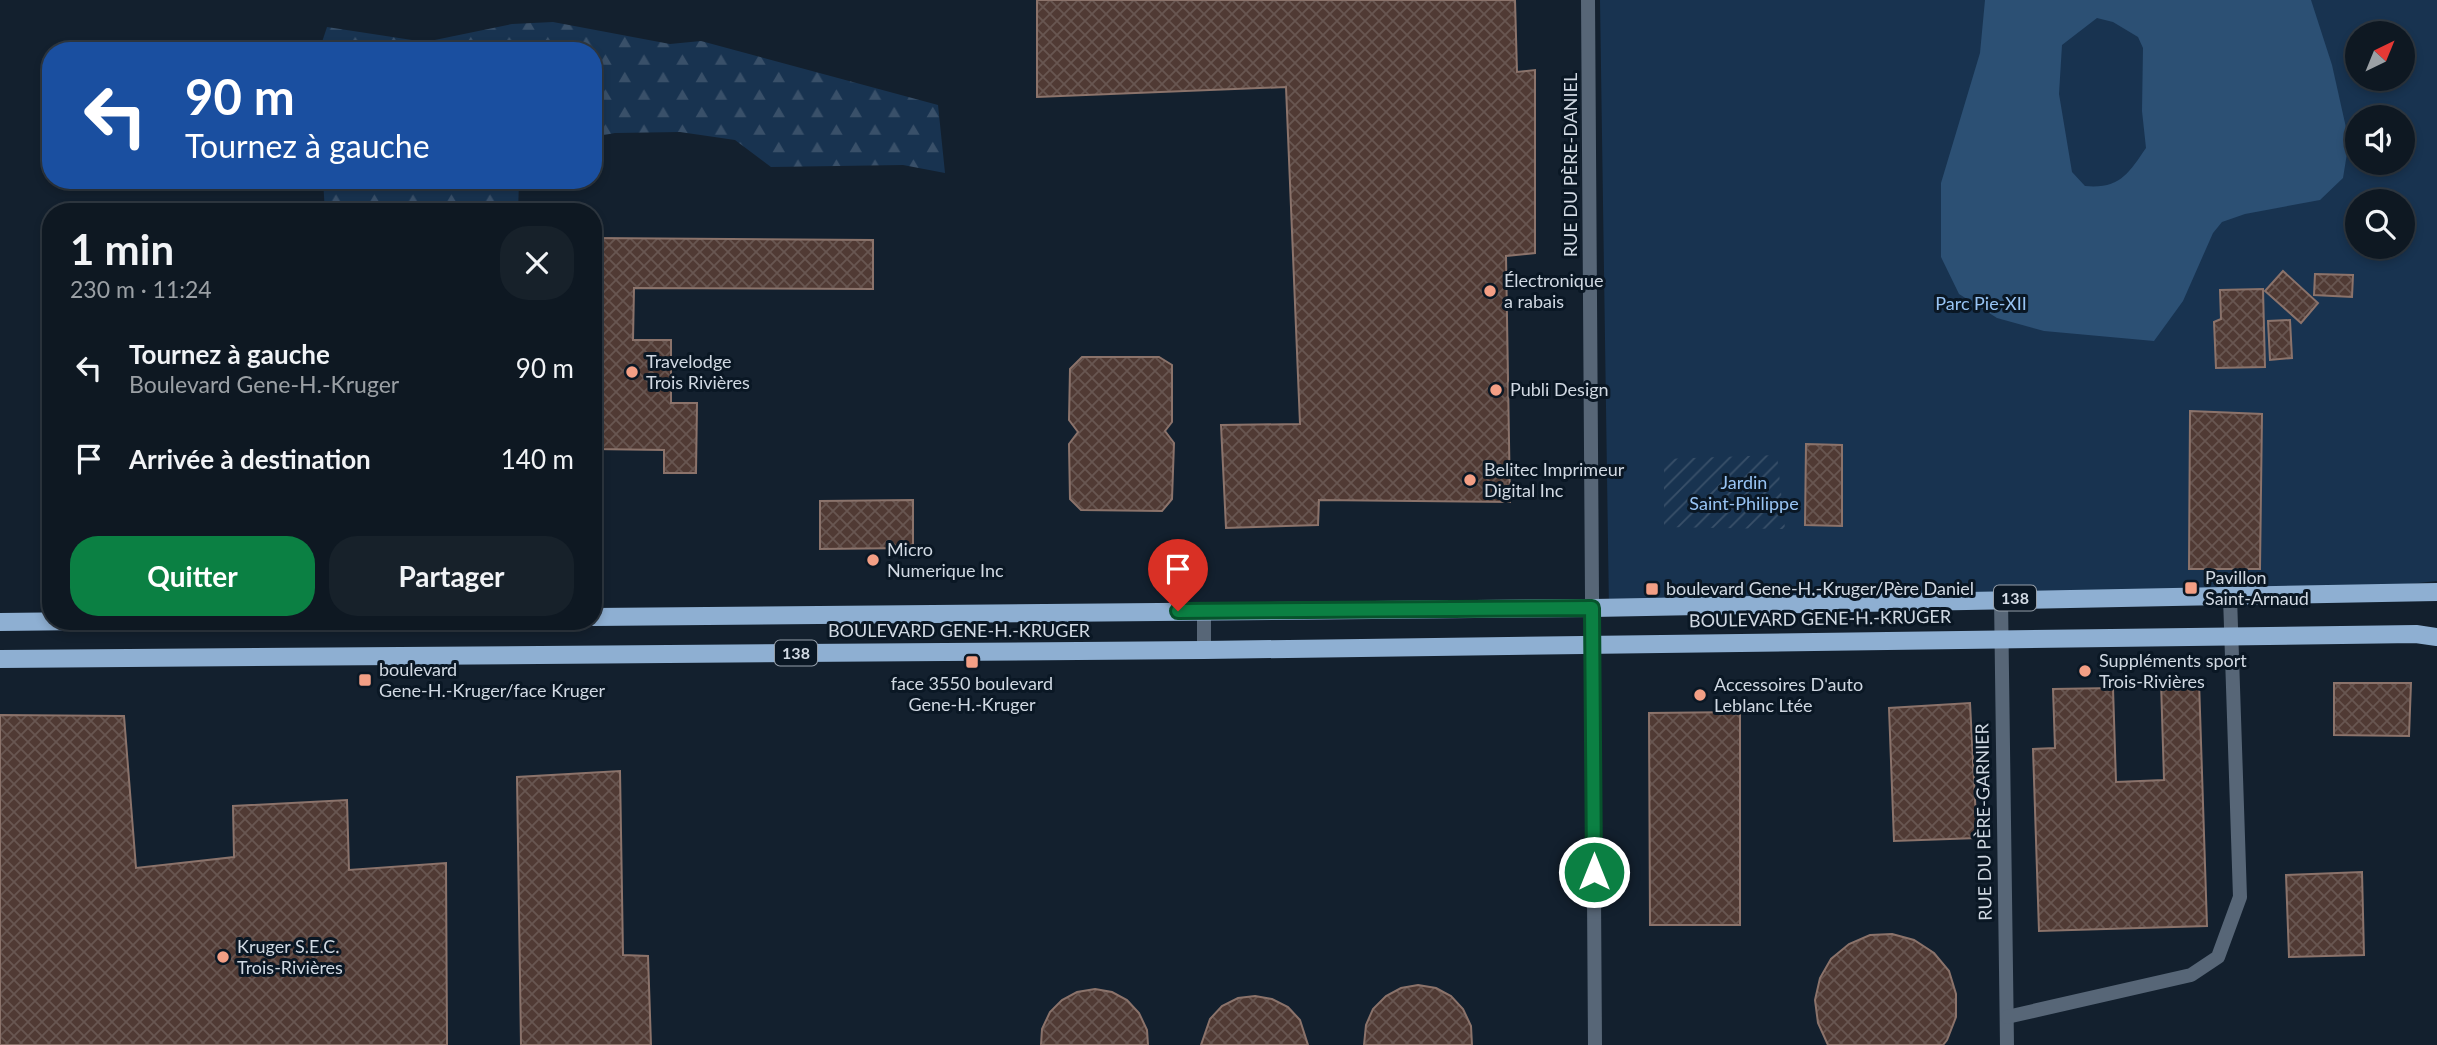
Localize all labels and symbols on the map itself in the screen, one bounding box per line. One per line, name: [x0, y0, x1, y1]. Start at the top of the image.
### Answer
north arrow: [2345, 21, 2415, 91]
street label: RUE DU PÈRE-DANIEL: [1559, 73, 1581, 257]
place label: Électronique a rabais: [1504, 269, 1604, 312]
marker: Électronique a rabais: [1482, 283, 1498, 299]
park label: Parc Pie-XII: [1935, 292, 2027, 314]
place label: Travelodge Trois Rivières: [646, 350, 750, 393]
marker: Travelodge Trois Rivières: [624, 364, 640, 380]
place label: Publi Design: [1510, 378, 1609, 400]
marker: Publi Design: [1488, 382, 1504, 398]
place label: Belitec Imprimeur Digital Inc: [1484, 458, 1625, 501]
park label: Jardin Saint-Philippe: [1689, 471, 1799, 514]
marker: Belitec Imprimeur Digital Inc: [1462, 472, 1478, 488]
place label: Micro Numerique Inc: [887, 538, 1004, 581]
pin: [1148, 539, 1208, 611]
marker: Micro Numerique Inc: [865, 552, 881, 568]
place label: Pavillon Saint-Arnaud: [2205, 566, 2309, 609]
place label: boulevard Gene-H.-Kruger/Père Daniel: [1666, 577, 1974, 599]
marker: Pavillon Saint-Arnaud: [2183, 580, 2199, 596]
marker: boulevard Gene-H.-Kruger/Père Daniel: [1644, 581, 1660, 597]
road number: 138: [1994, 586, 2036, 610]
street label: BOULEVARD GENE-H.-KRUGER: [1689, 605, 1952, 631]
street label: BOULEVARD GENE-H.-KRUGER: [828, 619, 1091, 641]
road number: 138: [775, 640, 817, 666]
place label: Suppléments sport Trois-Rivières: [2099, 649, 2247, 692]
marker: face 3550 boulevard Gene-H.-Kruger: [964, 654, 980, 670]
place label: boulevard Gene-H.-Kruger/face Kruger: [379, 658, 605, 701]
marker: Suppléments sport Trois-Rivières: [2077, 663, 2093, 679]
marker: boulevard Gene-H.-Kruger/face Kruger: [357, 672, 373, 688]
place label: face 3550 boulevard Gene-H.-Kruger: [891, 672, 1053, 715]
place label: Accessoires D'auto Leblanc Ltée: [1714, 673, 1863, 716]
marker: Accessoires D'auto Leblanc Ltée: [1692, 687, 1708, 703]
street label: RUE DU PÈRE-GARNIER: [1970, 722, 1996, 921]
position arrow: [1557, 835, 1631, 909]
place label: Kruger S.E.C. Trois-Rivières: [237, 935, 343, 978]
marker: Kruger S.E.C. Trois-Rivières: [215, 949, 231, 965]

